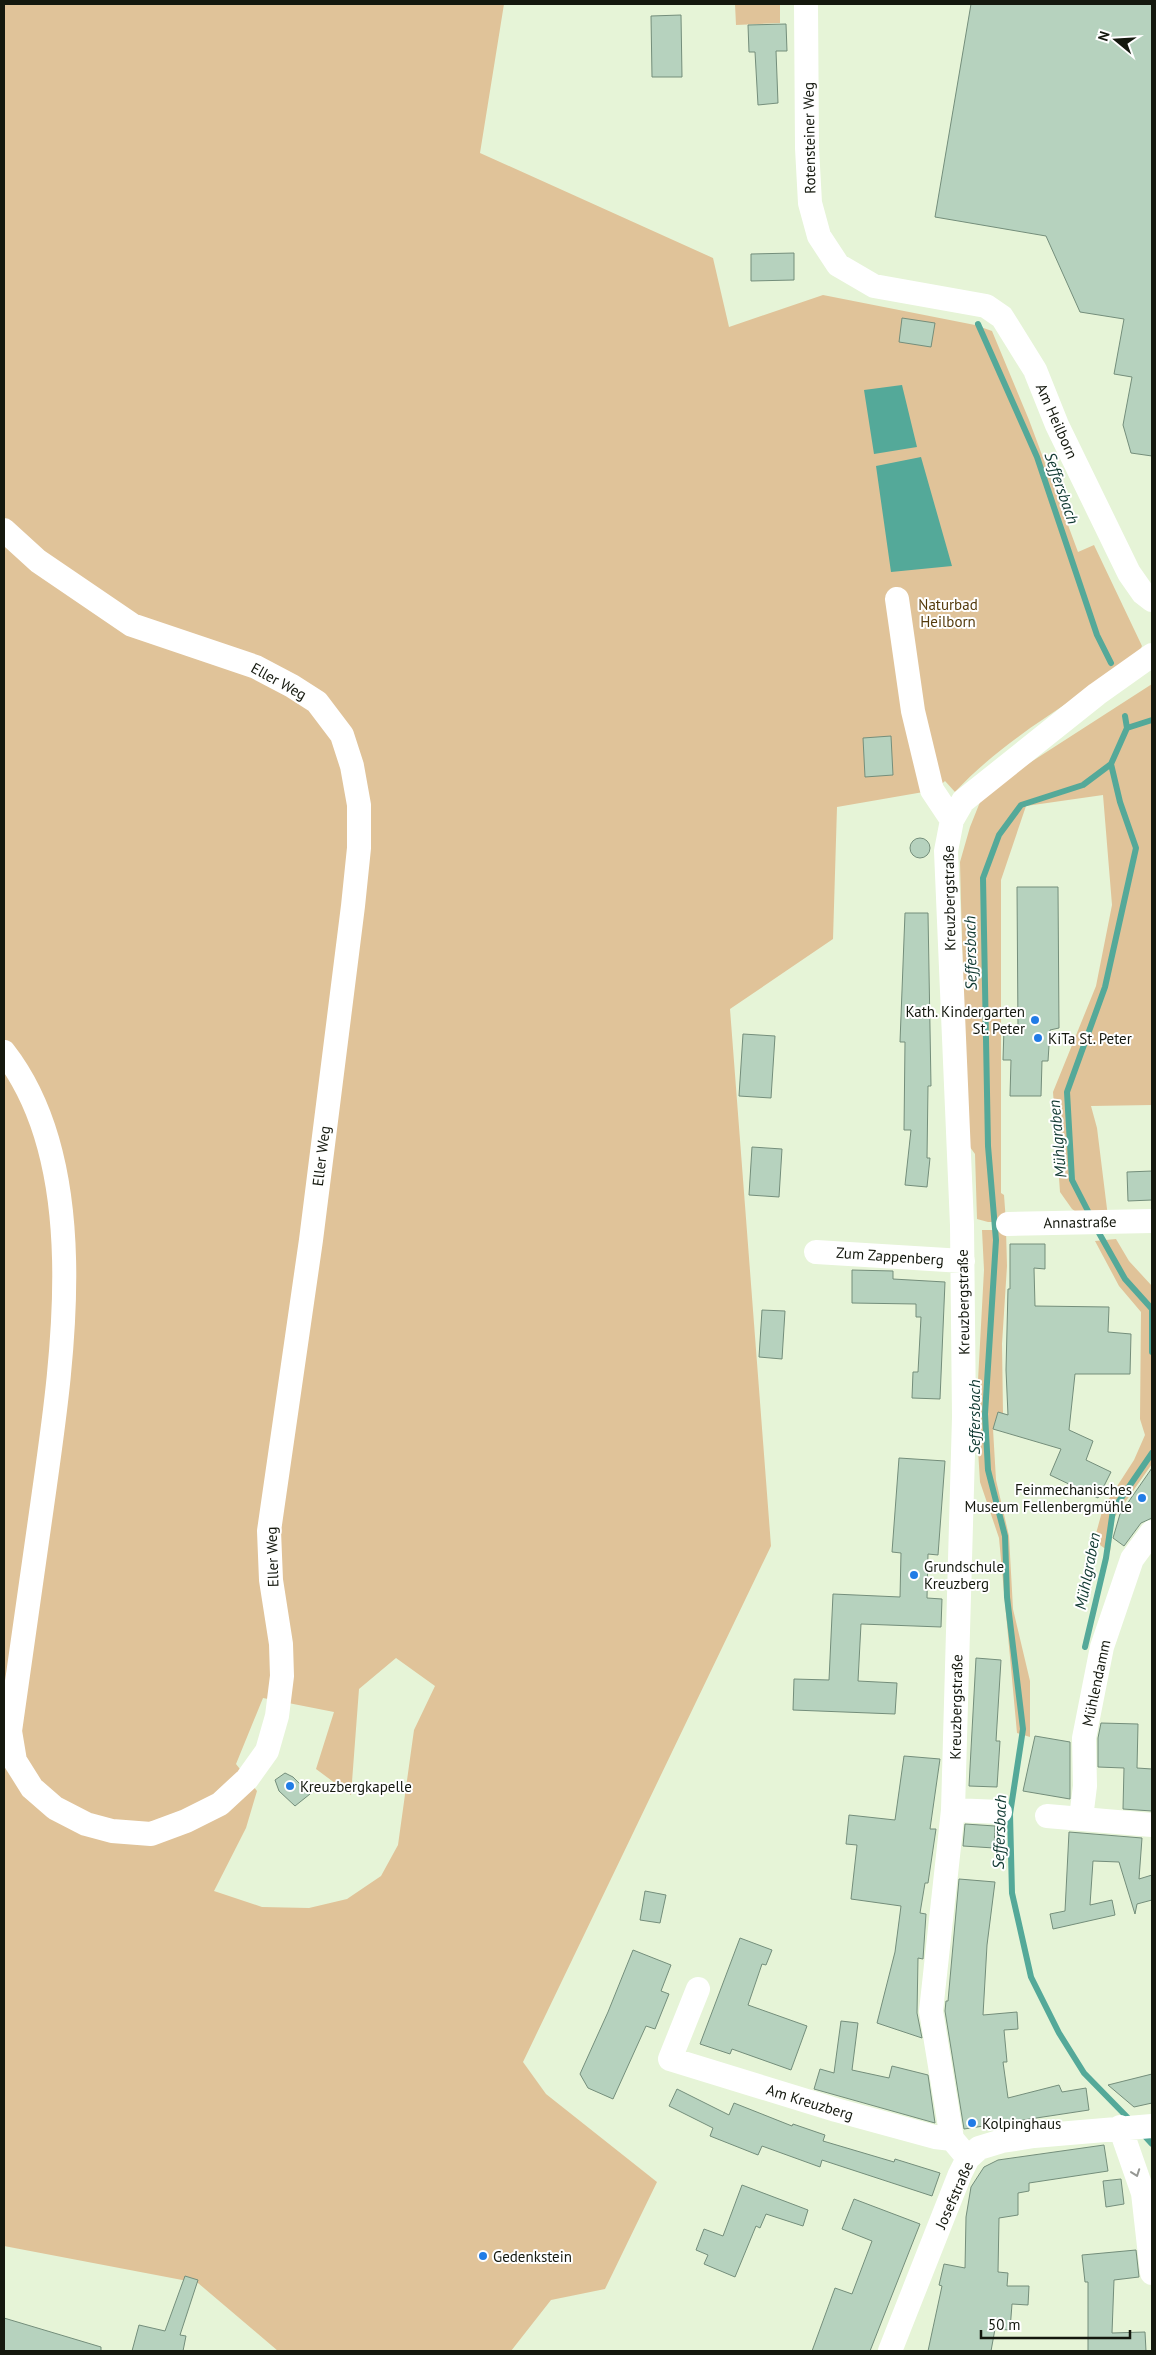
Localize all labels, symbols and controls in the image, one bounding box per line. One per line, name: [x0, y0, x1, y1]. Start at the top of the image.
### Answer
north arrow: [1091, 15, 1141, 65]
text: N: [1094, 29, 1114, 43]
street label: Rotensteiner Weg: [799, 82, 819, 194]
street label: Am Heilborn: [1032, 380, 1082, 462]
water label: Seffersbach: [1040, 449, 1084, 527]
park label: Naturbad Heilborn: [918, 595, 978, 631]
street label: Eller Weg: [248, 658, 310, 704]
street label: Kreuzbergstraße: [939, 845, 959, 951]
water label: Seffersbach: [959, 915, 981, 991]
place label: Kath. Kindergarten St. Peter: [906, 1002, 1025, 1038]
marker: Kath. Kindergarten St. Peter: [1029, 1014, 1041, 1026]
place label: KiTa St. Peter: [1048, 1029, 1132, 1048]
marker: KiTa St. Peter: [1032, 1032, 1044, 1044]
water label: Mühlgraben: [1044, 1099, 1070, 1179]
street label: Eller Weg: [308, 1125, 334, 1187]
street label: Annastraße: [1043, 1212, 1117, 1232]
street label: Zum Zappenberg: [835, 1243, 945, 1269]
street label: Kreuzbergstraße: [953, 1249, 973, 1355]
water label: Seffersbach: [964, 1380, 984, 1454]
place label: Feinmechanisches Museum Fellenbergmühle: [965, 1480, 1132, 1516]
marker: Feinmechanisches Museum Fellenbergmühle: [1136, 1492, 1148, 1504]
street label: Eller Weg: [261, 1526, 283, 1588]
water label: Mühlgraben: [1070, 1531, 1104, 1611]
place label: Grundschule Kreuzberg: [924, 1557, 1004, 1593]
marker: Grundschule Kreuzberg: [908, 1569, 920, 1581]
street label: Mühlendamm: [1078, 1638, 1114, 1728]
street label: Kreuzbergstraße: [946, 1654, 966, 1760]
place label: Kreuzbergkapelle: [300, 1777, 412, 1796]
marker: Kreuzbergkapelle: [284, 1780, 296, 1792]
water label: Seffersbach: [988, 1794, 1010, 1870]
street label: Am Kreuzberg: [764, 2080, 856, 2124]
place label: Kolpinghaus: [982, 2114, 1061, 2133]
marker: Kolpinghaus: [966, 2117, 978, 2129]
street label: Josefstraße: [930, 2158, 977, 2232]
one-way arrow: [1130, 2169, 1140, 2177]
place label: Gedenkstein: [493, 2247, 572, 2266]
marker: Gedenkstein: [477, 2250, 489, 2262]
scale bar: [981, 2308, 1130, 2340]
text: 50 m: [988, 2315, 1021, 2334]

